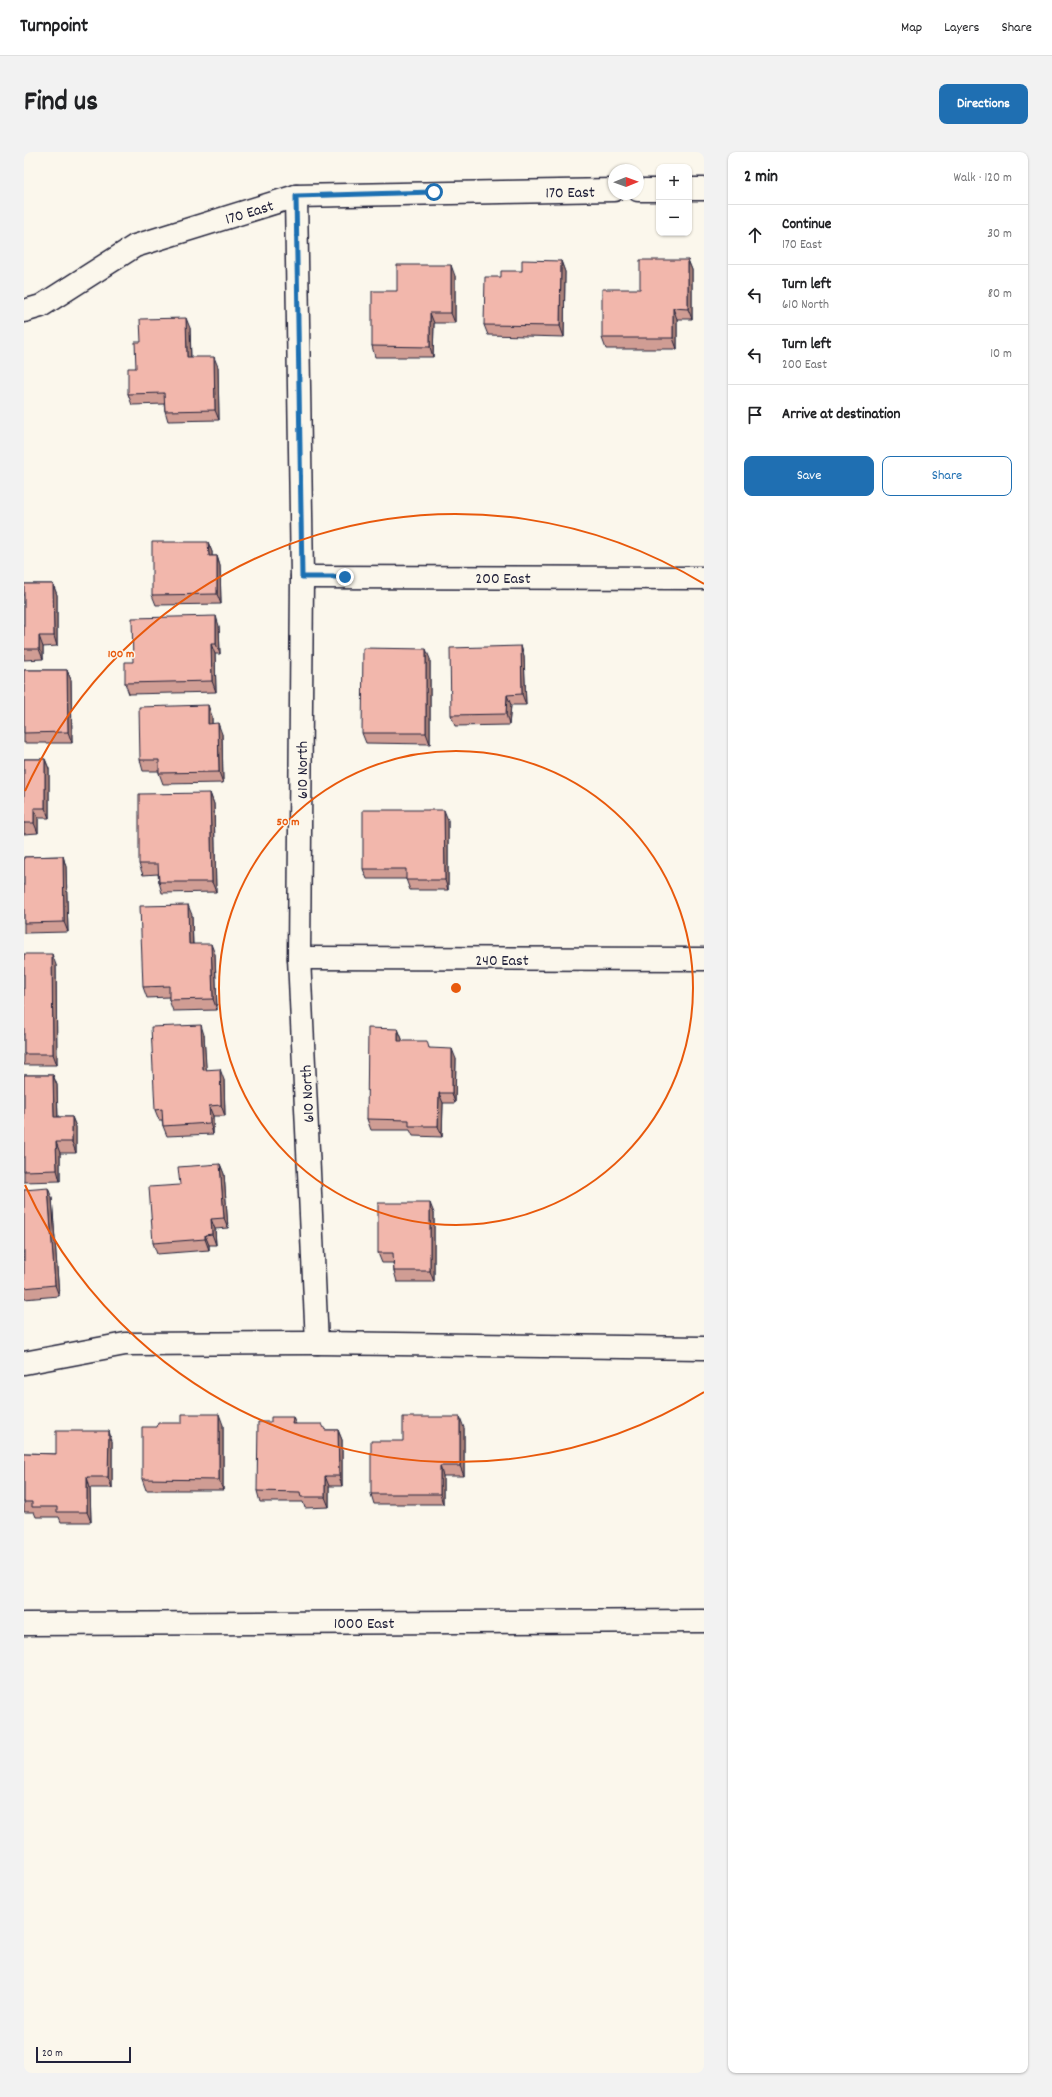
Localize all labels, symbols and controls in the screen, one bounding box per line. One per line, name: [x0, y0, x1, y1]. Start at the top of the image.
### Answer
text: Turnpoint: [20, 14, 88, 41]
text: Map: [901, 18, 922, 38]
text: Layers: [944, 18, 979, 38]
text: Share: [1001, 18, 1032, 38]
text: Find us: [24, 84, 98, 124]
button: Directions: [939, 84, 1028, 124]
north arrow: [608, 164, 644, 200]
map controls: [656, 164, 692, 236]
button: +: [656, 164, 692, 200]
text: 2 min: [744, 166, 778, 190]
text: Walk · 120 m: [954, 169, 1012, 188]
street label: 170 East: [545, 182, 595, 205]
route start: [425, 183, 443, 201]
street label: 170 East: [223, 195, 277, 232]
button: −: [656, 200, 692, 236]
text: Continue: [782, 214, 831, 236]
icon: ahead: [744, 224, 766, 246]
text: 30 m: [987, 225, 1012, 244]
text: 170 East: [782, 236, 822, 255]
text: Turn left: [782, 274, 831, 296]
icon: left: [744, 284, 766, 306]
text: 80 m: [988, 285, 1012, 304]
text: 610 North: [782, 296, 829, 315]
text: Turn left: [782, 334, 831, 356]
icon: left: [744, 344, 766, 366]
text: 10 m: [990, 345, 1012, 364]
text: 200 East: [782, 356, 827, 375]
icon: arrive: [744, 404, 766, 426]
text: Arrive at destination: [782, 404, 900, 426]
button: Save: [744, 456, 874, 496]
button: Share: [882, 456, 1012, 496]
route end: [336, 568, 354, 586]
street label: 200 East: [475, 568, 531, 591]
text: 100 m: [108, 646, 134, 663]
street label: 610 North: [292, 741, 315, 799]
text: 50 m: [276, 814, 300, 831]
street label: 240 East: [475, 950, 529, 973]
centre of rings: [449, 981, 463, 995]
street label: 610 North: [295, 1064, 321, 1123]
street label: 1000 East: [334, 1613, 394, 1636]
scale bar: [36, 2045, 131, 2064]
text: 20 m: [42, 2046, 63, 2062]

